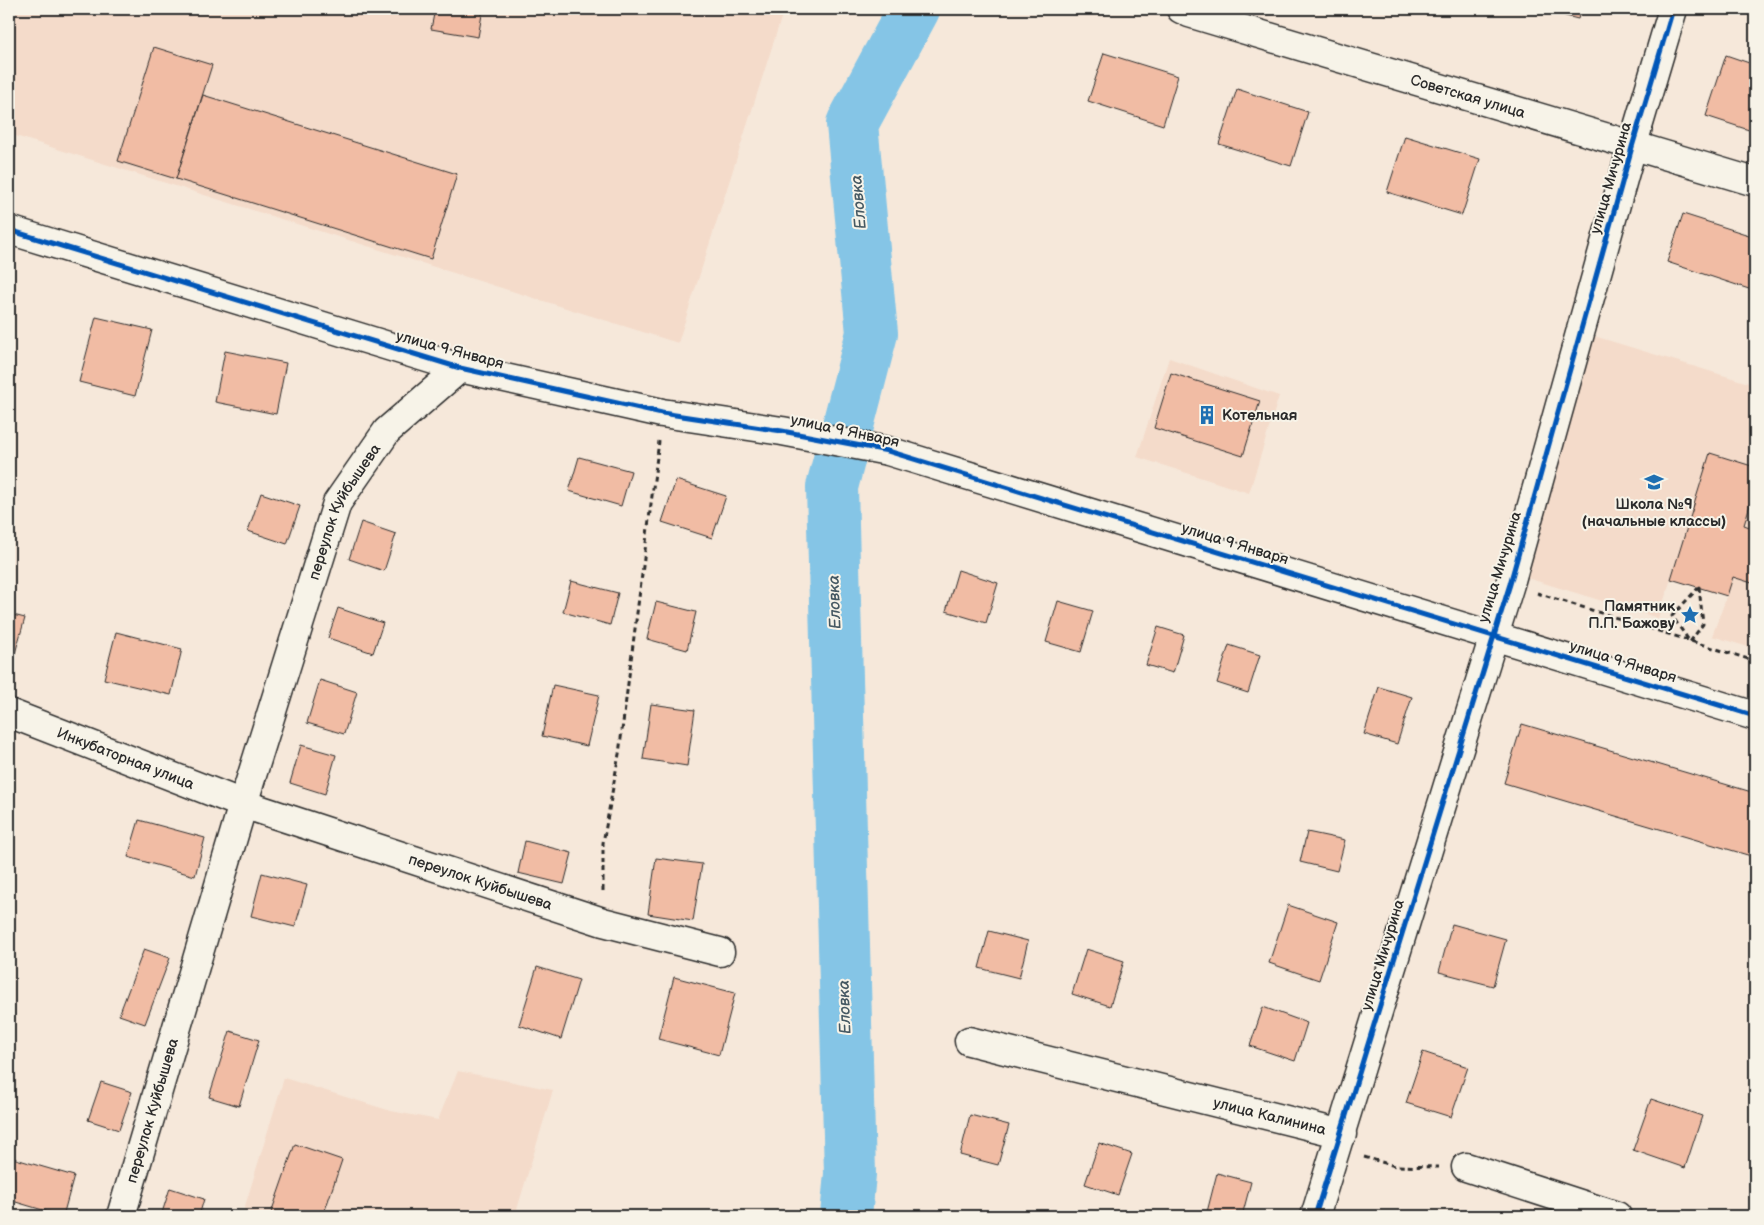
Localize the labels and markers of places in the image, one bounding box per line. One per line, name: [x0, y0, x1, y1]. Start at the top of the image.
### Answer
building icon: Котельная: [1196, 404, 1218, 426]
place label: Котельная: [1222, 406, 1297, 425]
school or university icon: Школа №9 (начальные классы): [1643, 471, 1665, 493]
place label: Школа №9 (начальные классы): [1582, 495, 1726, 531]
place label: Памятник П.П. Бажову: [1588, 597, 1676, 633]
place icon: Памятник П.П. Бажову: [1679, 604, 1701, 626]

